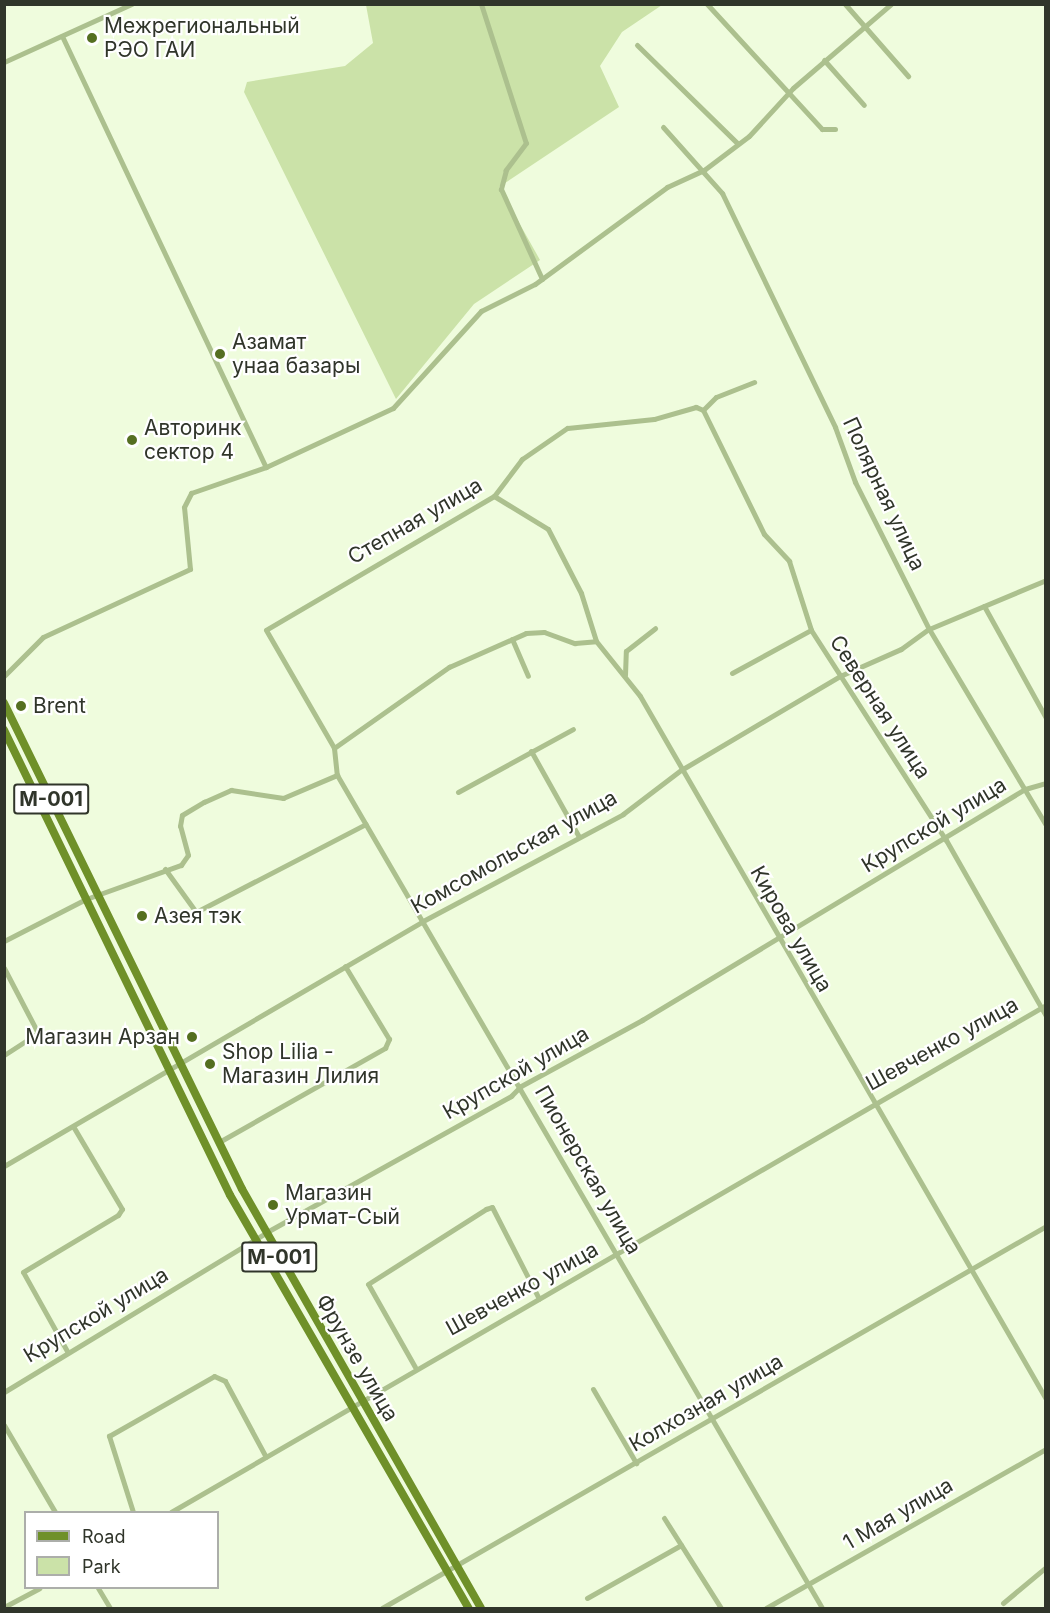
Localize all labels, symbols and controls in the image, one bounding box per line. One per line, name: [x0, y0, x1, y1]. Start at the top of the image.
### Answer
place label: Межрегиональный РЭО ГАИ: [104, 13, 300, 63]
marker: Межрегиональный РЭО ГАИ: [85, 31, 99, 45]
place label: Азамат унаа базары: [232, 329, 360, 379]
marker: Азамат унаа базары: [213, 347, 227, 361]
street label: Полярная улица: [837, 413, 931, 575]
place label: Авторинк сектор 4: [144, 415, 241, 465]
marker: Авторинк сектор 4: [125, 433, 139, 447]
street label: Степная улица: [343, 472, 487, 570]
street label: Северная улица: [824, 631, 936, 783]
place label: Brent: [33, 693, 86, 719]
marker: Brent: [14, 699, 28, 713]
street label: Крупской улица: [857, 772, 1011, 878]
road number: M-001: [12, 782, 90, 816]
street label: Комсомольская улица: [407, 785, 621, 919]
street label: Кирова улица: [745, 862, 837, 996]
place label: Азея тэк: [154, 903, 242, 929]
marker: Азея тэк: [135, 909, 149, 923]
street label: Шевченко улица: [862, 992, 1022, 1096]
street label: Крупской улица: [439, 1021, 593, 1125]
place label: Магазин Арзан: [25, 1024, 180, 1050]
marker: Магазин Арзан: [185, 1030, 199, 1044]
place label: Shop Lilia - Магазин Лилия: [222, 1039, 379, 1089]
marker: Shop Lilia - Магазин Лилия: [203, 1057, 217, 1071]
street label: Пионерская улица: [529, 1081, 647, 1259]
place label: Магазин Урмат-Сый: [285, 1180, 400, 1230]
marker: Магазин Урмат-Сый: [266, 1198, 280, 1212]
street label: Шевченко улица: [442, 1237, 602, 1341]
road number: M-001: [240, 1240, 318, 1274]
street label: Крупской улица: [19, 1262, 173, 1368]
street label: Фрунзе улица: [311, 1290, 403, 1426]
street label: Колхозная улица: [625, 1349, 787, 1457]
street label: 1 Мая улица: [839, 1472, 957, 1556]
legend: [24, 1511, 219, 1589]
text: Road: [82, 1526, 125, 1547]
text: Park: [82, 1556, 121, 1577]

